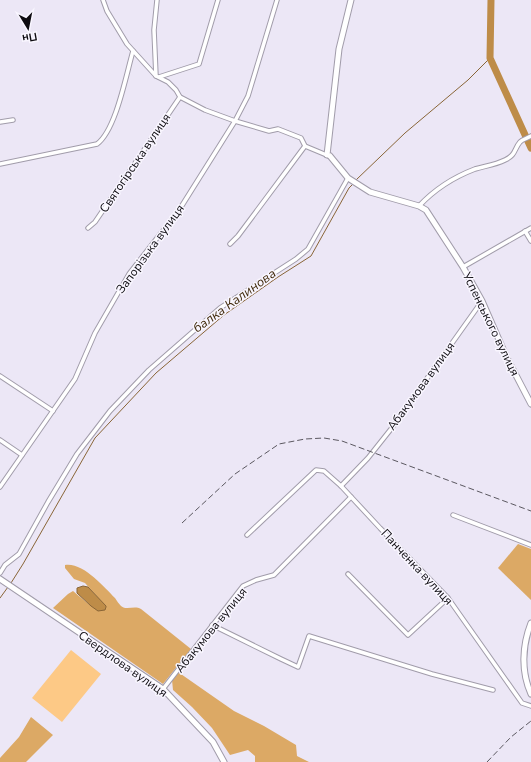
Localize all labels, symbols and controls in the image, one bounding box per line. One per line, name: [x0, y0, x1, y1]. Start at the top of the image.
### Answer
north arrow: [8, 8, 48, 48]
text: Пн: [21, 29, 38, 46]
street label: Святогірська вулиця: [96, 110, 174, 216]
street label: Запорізька вулиця: [112, 201, 188, 297]
water label: балка Калинова: [189, 265, 280, 337]
street label: Успенського вулиця: [458, 269, 523, 379]
street label: Абакумова вулиця: [384, 339, 458, 433]
street label: Панченка вулиця: [378, 525, 456, 609]
street label: Абакумова вулиця: [172, 584, 250, 676]
street label: Свердлова вулиця: [75, 627, 171, 701]

